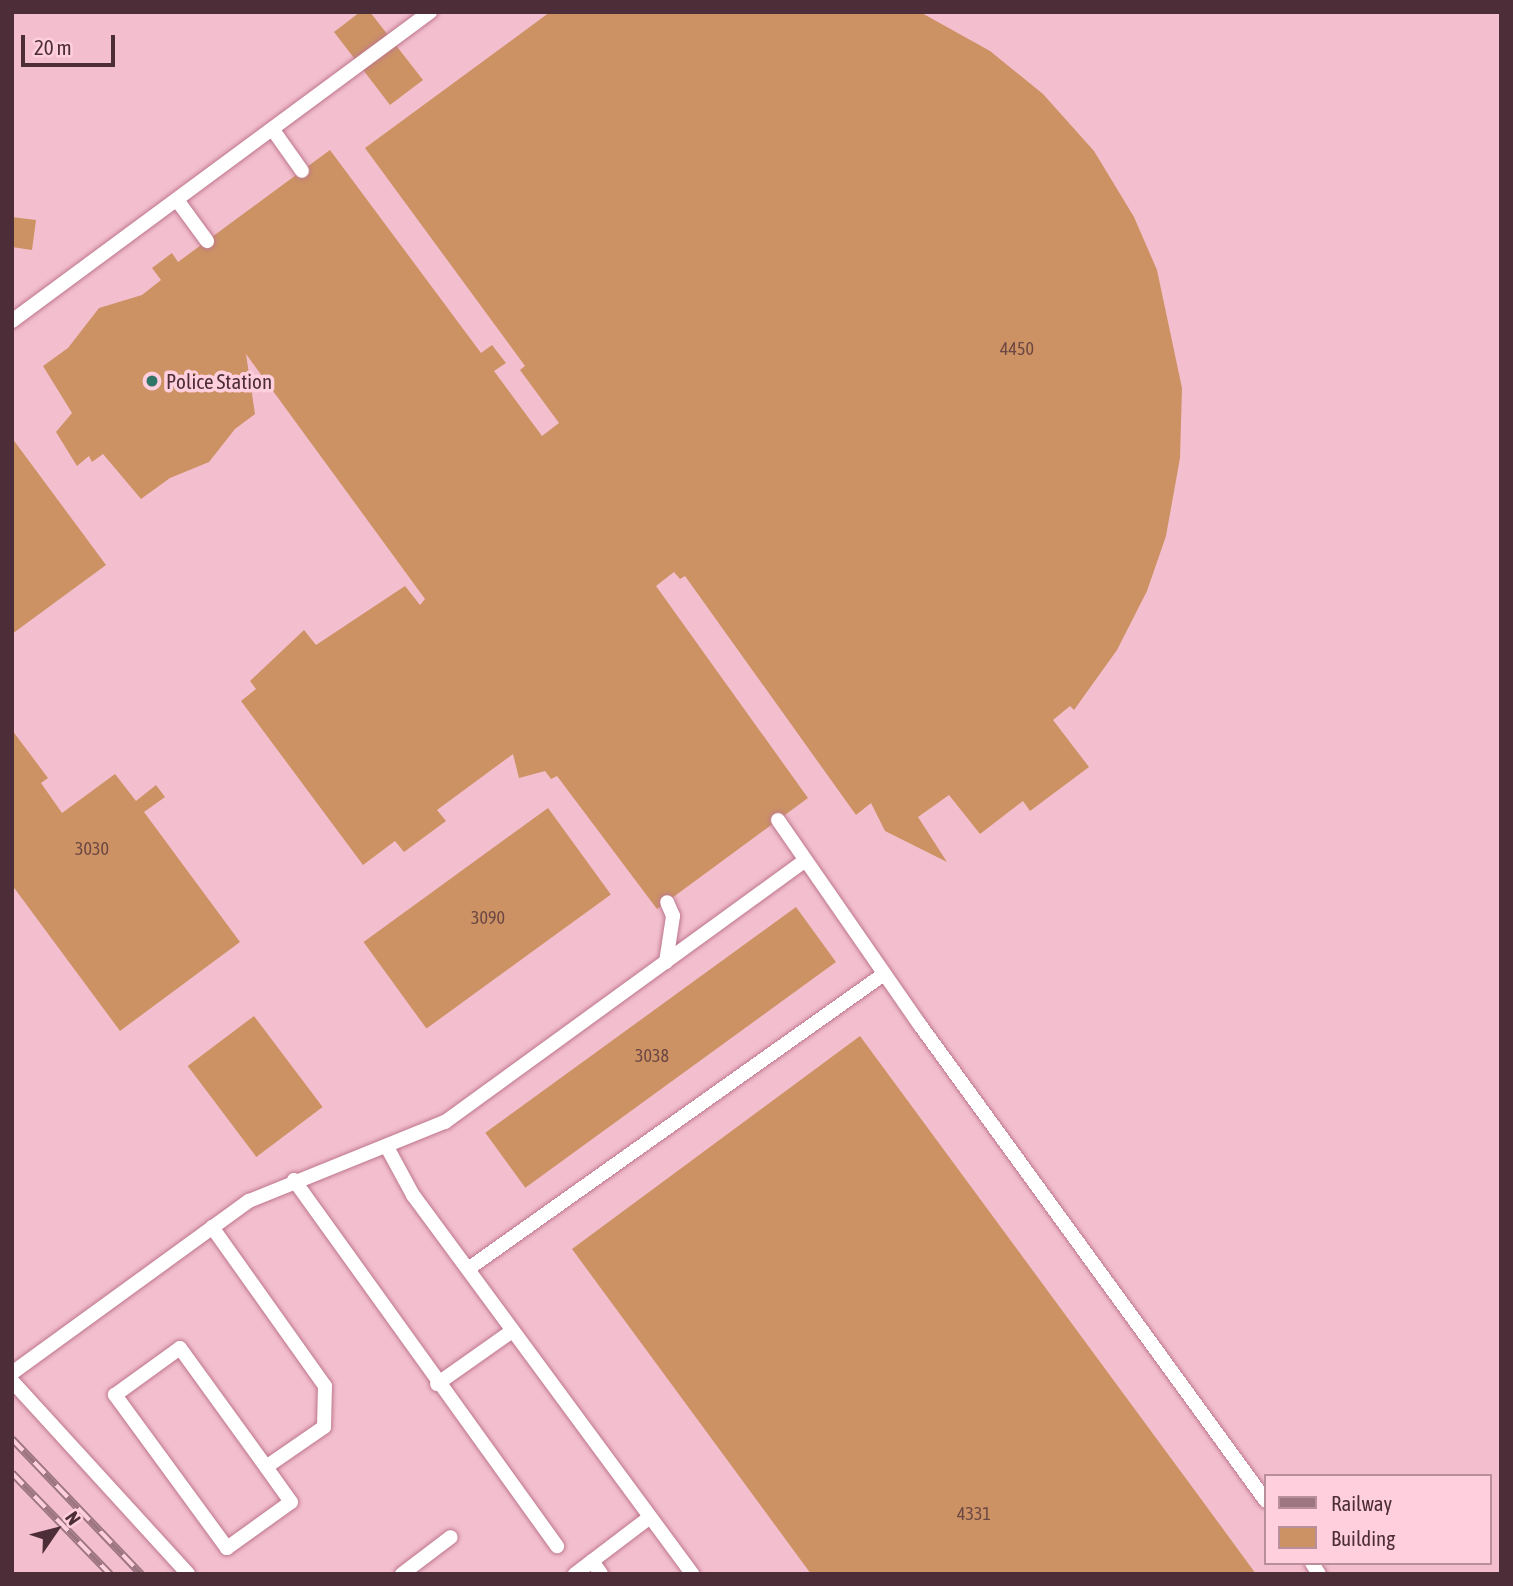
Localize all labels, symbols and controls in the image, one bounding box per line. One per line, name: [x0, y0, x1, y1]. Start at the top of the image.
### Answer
scale bar: [24, 21, 119, 65]
text: 20 m: [34, 35, 72, 59]
house number: 4450: [1000, 338, 1034, 360]
place label: Police Station: [166, 368, 272, 394]
marker: Police Station: [144, 373, 160, 389]
house number: 3030: [75, 838, 109, 860]
house number: 3090: [471, 907, 505, 929]
house number: 3038: [635, 1045, 669, 1067]
legend: [1264, 1474, 1492, 1565]
text: Railway: [1331, 1491, 1392, 1515]
north arrow: [21, 1495, 91, 1565]
house number: 4331: [957, 1503, 991, 1525]
text: N: [61, 1507, 85, 1529]
text: Building: [1331, 1526, 1395, 1550]

